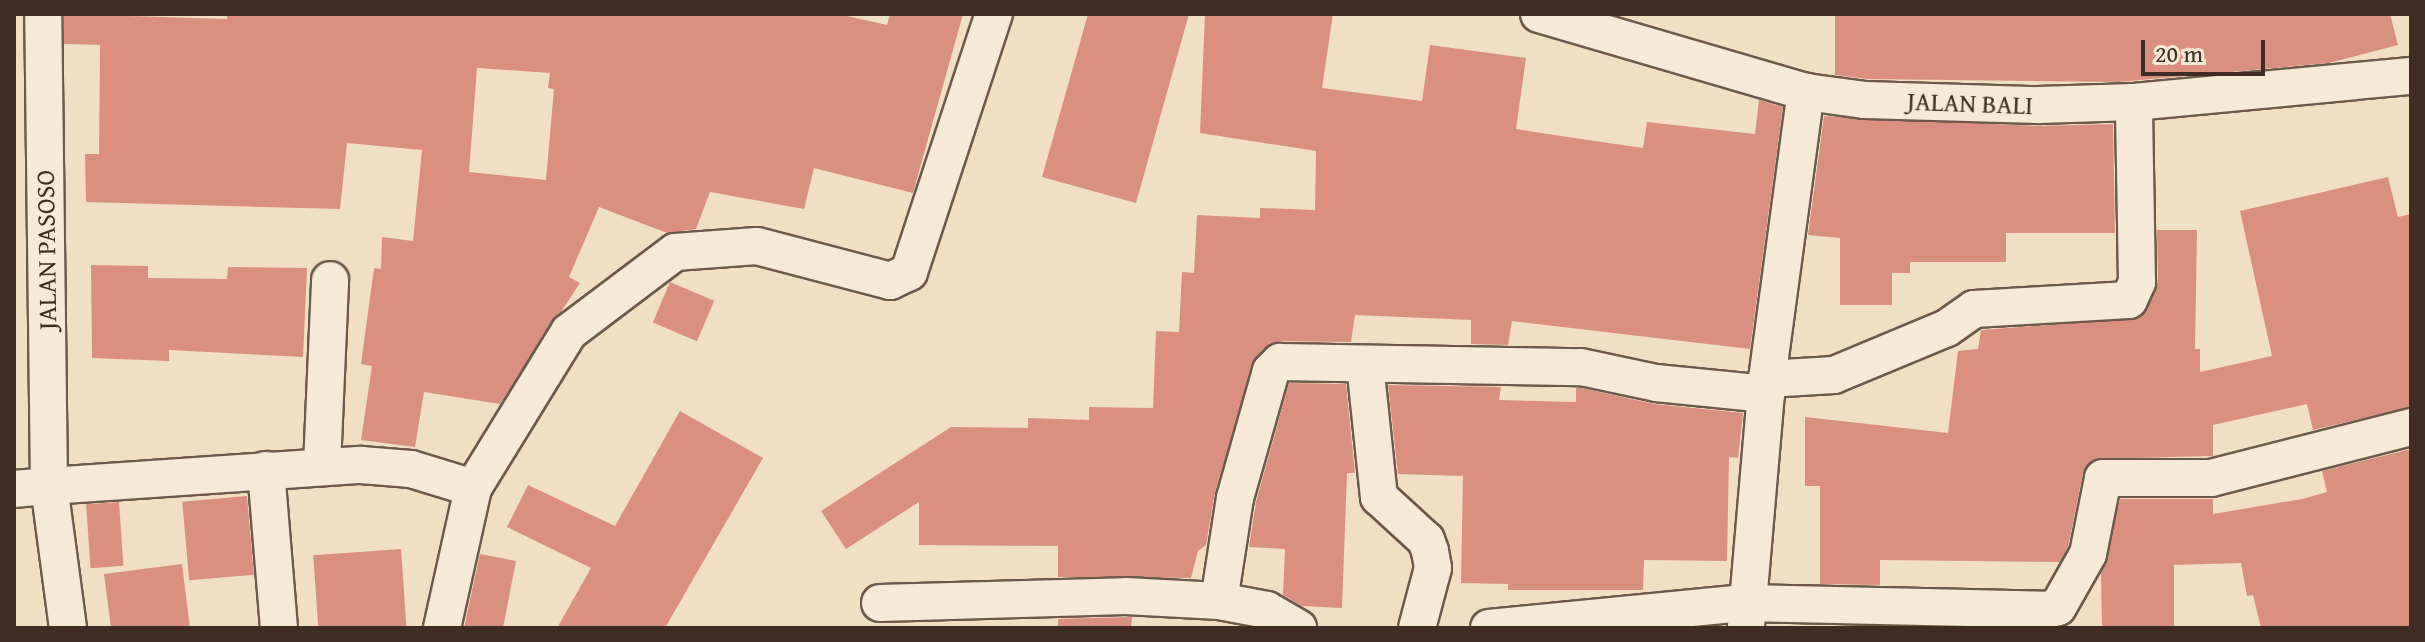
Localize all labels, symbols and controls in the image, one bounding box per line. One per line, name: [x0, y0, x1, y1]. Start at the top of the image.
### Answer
scale bar: [2145, 24, 2269, 74]
text: 20 m: [2155, 36, 2203, 71]
street label: JALAN BALI: [1906, 85, 2034, 121]
street label: JALAN PASOSO: [29, 170, 63, 330]

